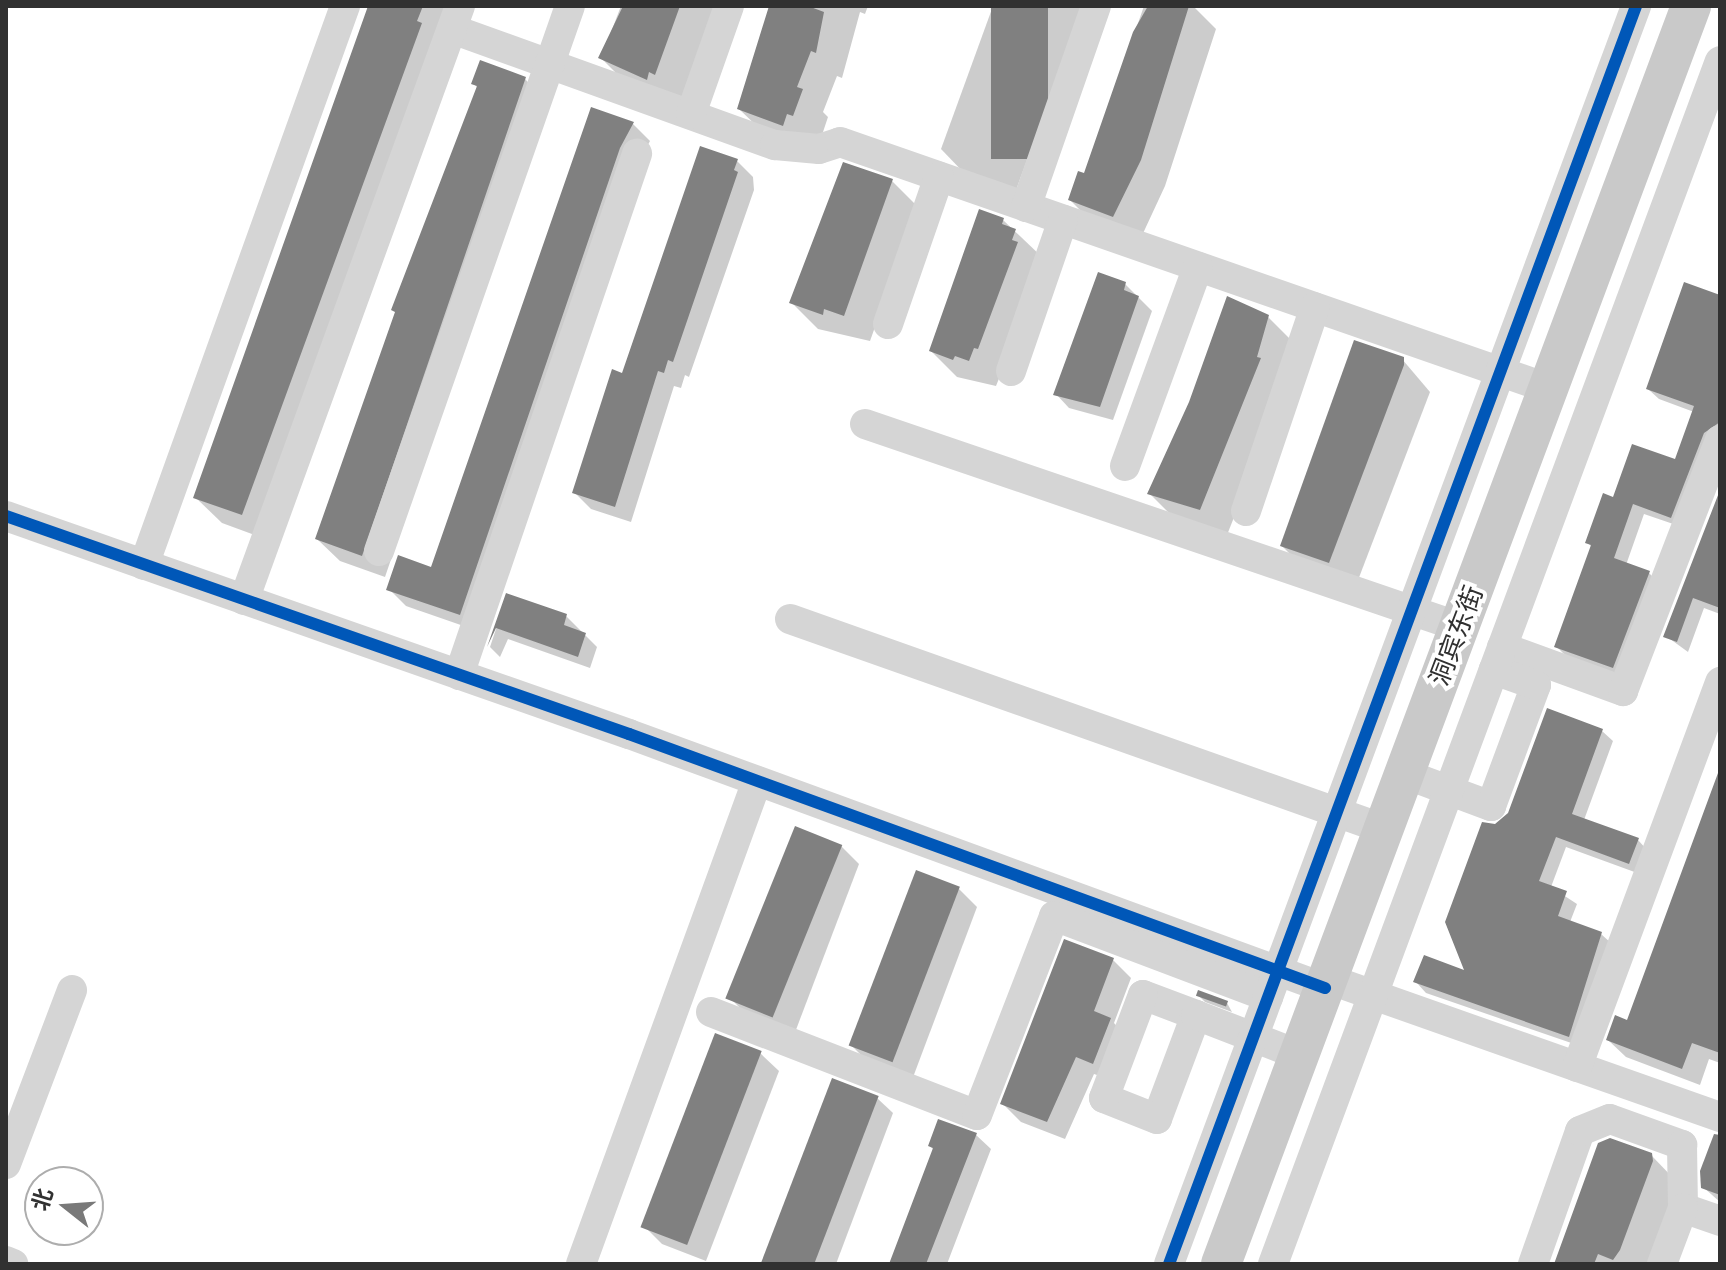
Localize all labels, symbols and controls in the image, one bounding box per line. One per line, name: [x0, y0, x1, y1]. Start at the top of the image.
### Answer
street label: 洞宾东街: [1424, 582, 1490, 690]
north arrow: [24, 1166, 104, 1246]
text: 北: [27, 1185, 58, 1214]

